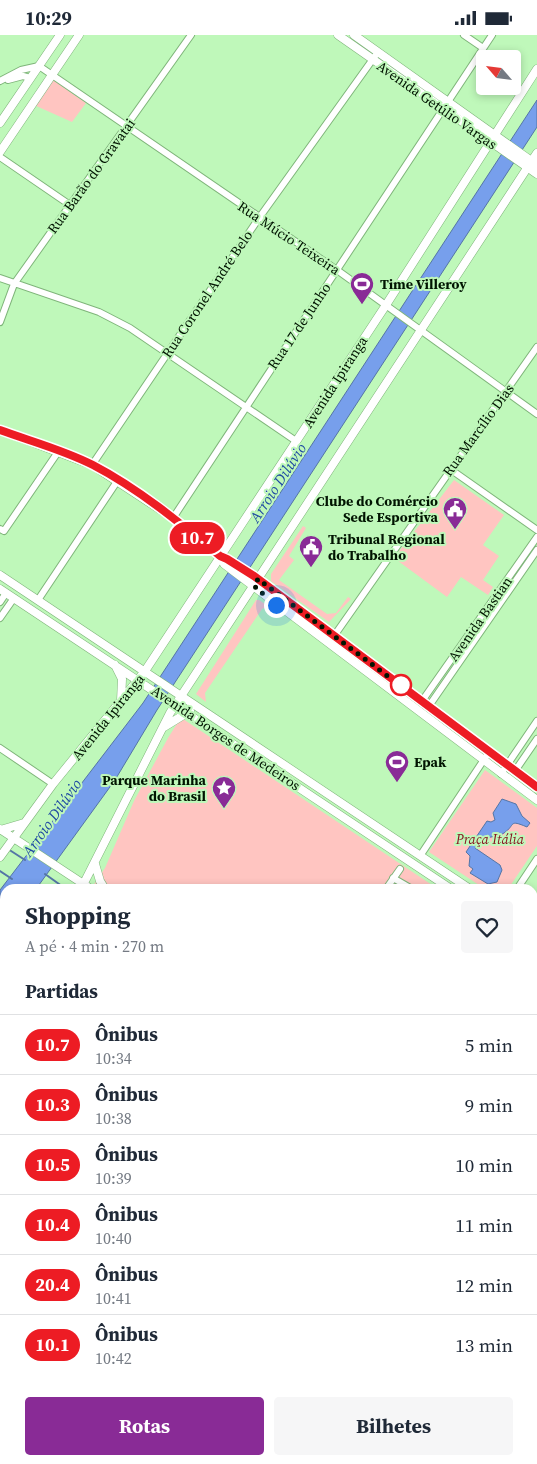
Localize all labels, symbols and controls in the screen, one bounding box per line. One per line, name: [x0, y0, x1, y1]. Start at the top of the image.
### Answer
text: 10:29: [25, 5, 72, 31]
north arrow: [476, 50, 521, 95]
map controls: [476, 50, 521, 95]
street label: Avenida Getúlio Vargas: [373, 56, 501, 154]
street label: Rua Barão do Gravatai: [42, 114, 140, 238]
street label: Rua Múcio Teixeira: [234, 196, 345, 280]
street label: Rua Coronel André Belo: [157, 226, 257, 362]
sports icon: Time Villeroy: [349, 271, 375, 305]
place label: Time Villeroy: [380, 274, 467, 294]
street label: Rua 17 de Junho: [263, 278, 336, 373]
street label: Avenida Ipiranga: [298, 331, 373, 432]
street label: Rua Marcílio Dias: [437, 379, 519, 481]
water label: Arroio Dilúvio: [244, 439, 311, 527]
place label: Clube do Comércio Sede Esportiva: [316, 491, 439, 527]
public building icon: Clube do Comércio Sede Esportiva: [442, 496, 468, 530]
line badge: 10.7: [162, 522, 232, 554]
text: 10.7: [180, 525, 214, 550]
place label: Tribunal Regional do Trabalho: [328, 529, 445, 565]
public building icon: Tribunal Regional do Trabalho: [298, 534, 324, 568]
street label: Avenida Bastian: [443, 572, 517, 665]
your location: [264, 593, 289, 618]
street label: Avenida Ipiranga: [67, 669, 150, 764]
unlabelled marker: [390, 674, 412, 696]
street label: Avenida Borges de Medeiros: [148, 681, 304, 795]
sports icon: Epak: [384, 749, 410, 783]
place label: Epak: [414, 752, 447, 772]
place label: Parque Marinha do Brasil: [102, 770, 207, 806]
water label: Arroio Dilúvio: [16, 775, 86, 862]
place icon: Parque Marinha do Brasil: [211, 775, 237, 809]
park label: Praça Itália: [455, 829, 525, 849]
text: Shopping: [25, 899, 131, 932]
button: heart: [461, 901, 513, 953]
text: A pé · 4 min · 270 m: [25, 935, 164, 957]
text: Partidas: [25, 978, 98, 1004]
text: Ônibus: [95, 1021, 158, 1047]
text: 10.7: [35, 1032, 70, 1057]
text: 5 min: [465, 1032, 513, 1058]
text: 10:34: [95, 1047, 132, 1069]
text: Ônibus: [95, 1081, 158, 1107]
text: 10.3: [35, 1092, 70, 1117]
text: 9 min: [465, 1092, 513, 1118]
text: 10:38: [95, 1107, 132, 1129]
text: Ônibus: [95, 1141, 158, 1167]
text: 10.5: [35, 1152, 70, 1177]
text: 10 min: [455, 1152, 513, 1178]
text: 10:39: [95, 1167, 132, 1189]
text: Ônibus: [95, 1201, 158, 1227]
text: 10.4: [35, 1212, 70, 1237]
text: 11 min: [455, 1212, 513, 1238]
text: 10:40: [95, 1227, 132, 1249]
text: Ônibus: [95, 1261, 158, 1287]
text: 20.4: [35, 1272, 70, 1297]
text: 12 min: [455, 1272, 513, 1298]
text: 10:41: [95, 1287, 132, 1309]
text: Ônibus: [95, 1321, 158, 1347]
text: 10.1: [35, 1332, 70, 1357]
text: 13 min: [455, 1332, 513, 1358]
text: 10:42: [95, 1347, 132, 1369]
button: Rotas: [25, 1397, 264, 1455]
button: Bilhetes: [274, 1397, 513, 1455]

